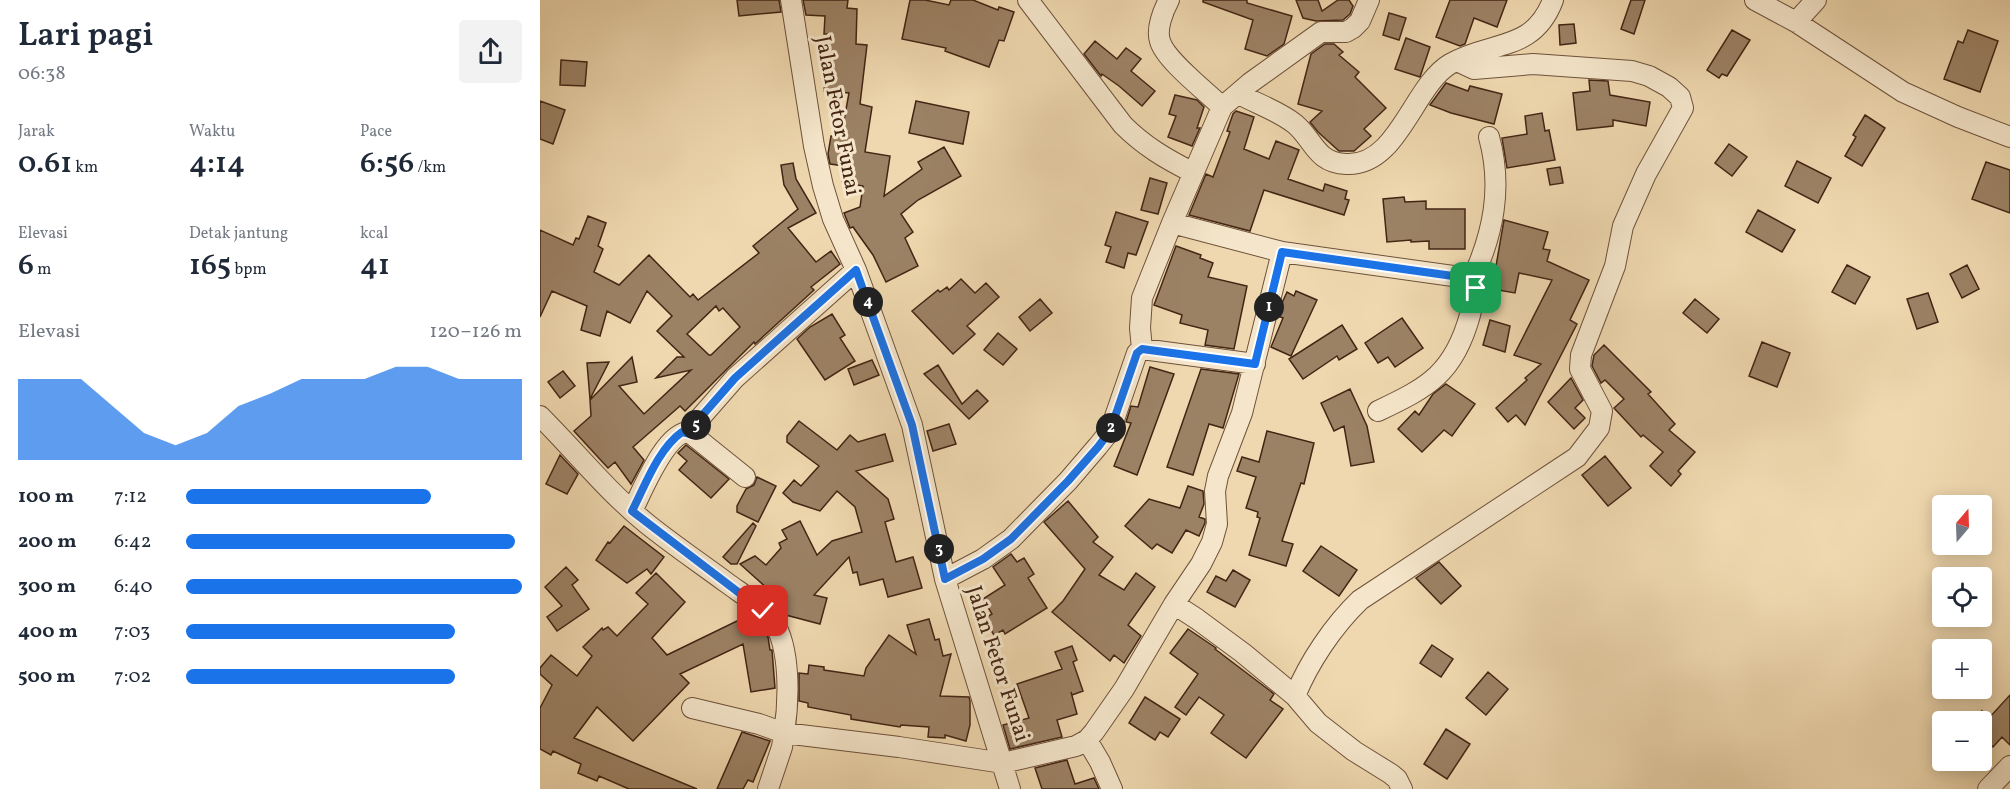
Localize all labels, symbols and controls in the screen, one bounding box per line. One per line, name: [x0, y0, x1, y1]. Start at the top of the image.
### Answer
text: Lari pagi: [18, 14, 153, 60]
button: share: [459, 20, 522, 83]
street label: Jalan Fetor Funai: [806, 33, 868, 199]
text: 06:38: [18, 60, 66, 88]
text: Jarak: [18, 121, 55, 143]
text: Waktu: [189, 121, 235, 143]
text: Pace: [360, 121, 392, 143]
text: 0.61: [18, 143, 72, 185]
text: 4:14: [189, 143, 245, 185]
text: 6:56: [360, 143, 414, 185]
text: km: [72, 157, 98, 179]
text: /km: [414, 157, 446, 179]
text: Elevasi: [18, 223, 68, 245]
text: Detak jantung: [189, 223, 288, 245]
text: kcal: [360, 223, 388, 245]
text: 6: [18, 245, 34, 287]
text: 165: [189, 245, 231, 287]
text: 41: [360, 245, 390, 287]
text: m: [34, 259, 51, 281]
text: bpm: [231, 259, 267, 281]
pin: [1450, 262, 1501, 313]
icon: arrive: [1459, 271, 1492, 304]
pin: 4: [853, 287, 883, 317]
text: 4: [863, 291, 873, 313]
pin: 1: [1254, 292, 1284, 322]
text: 1: [1266, 296, 1272, 318]
text: Elevasi: [18, 318, 80, 346]
text: 120–126 m: [429, 318, 522, 346]
pin: 5: [681, 410, 711, 440]
pin: 2: [1096, 413, 1126, 443]
text: 5: [692, 414, 700, 436]
text: 2: [1107, 417, 1115, 439]
text: 100 m: [18, 483, 74, 511]
text: 7:12: [114, 483, 147, 511]
north arrow: [1932, 495, 1992, 555]
map controls: [1932, 495, 1992, 771]
text: 200 m: [18, 528, 76, 556]
text: 6:42: [114, 528, 152, 556]
pin: 3: [924, 534, 954, 564]
text: 3: [935, 538, 943, 560]
button: locate: [1932, 567, 1992, 627]
text: 300 m: [18, 573, 76, 601]
text: 6:40: [114, 573, 152, 601]
street label: Jalan Fetor Funai: [957, 582, 1037, 746]
pin: [737, 585, 788, 636]
icon: check: [746, 594, 779, 627]
text: 400 m: [18, 618, 78, 646]
text: 7:03: [114, 618, 150, 646]
button: +: [1932, 639, 1992, 699]
text: 500 m: [18, 663, 76, 691]
text: 7:02: [114, 663, 151, 691]
button: −: [1932, 711, 1992, 771]

